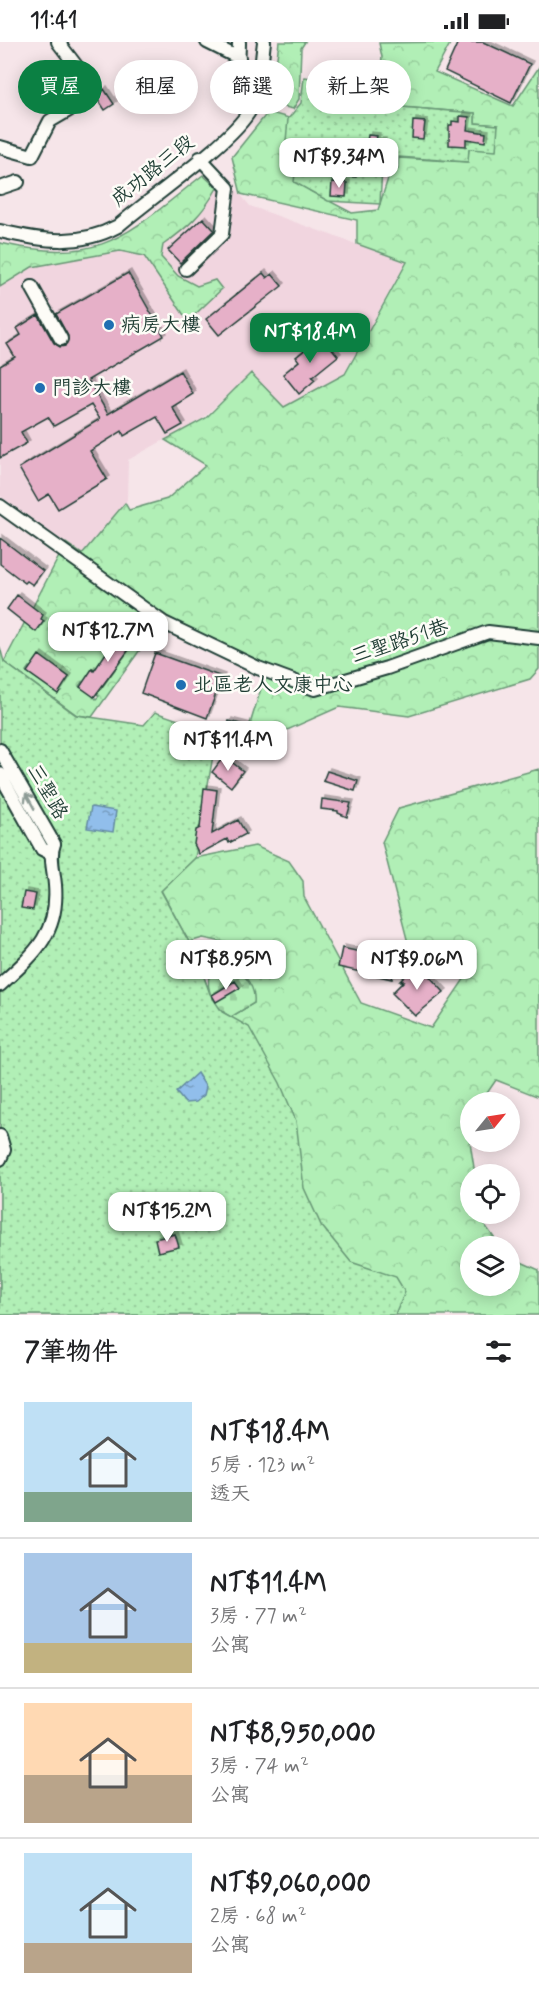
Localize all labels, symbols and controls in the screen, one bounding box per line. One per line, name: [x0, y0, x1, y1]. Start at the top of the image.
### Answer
text: 11:41: [30, 7, 77, 35]
chip: 買屋: [18, 60, 102, 114]
chip: 租屋: [114, 60, 198, 114]
chip: 篩選: [210, 60, 294, 114]
chip: 新上架: [306, 60, 411, 114]
street label: 成功路三段: [106, 129, 200, 213]
pin: NT$9.34M: [277, 138, 401, 189]
text: NT$9.34M: [293, 144, 385, 171]
place label: 病房大樓: [121, 312, 201, 339]
pin: NT$18.4M: [248, 313, 372, 364]
marker: 病房大樓: [102, 318, 116, 332]
text: NT$18.4M: [264, 319, 356, 346]
place label: 門診大樓: [52, 375, 132, 402]
marker: 門診大樓: [33, 381, 47, 395]
pin: NT$12.7M: [46, 612, 170, 663]
street label: 三聖路51巷: [348, 613, 453, 670]
text: NT$12.7M: [62, 618, 154, 645]
place label: 北區老人文康中心: [193, 672, 353, 699]
marker: 北區老人文康中心: [174, 678, 188, 692]
pin: NT$11.4M: [166, 721, 290, 772]
text: NT$11.4M: [183, 727, 273, 754]
street label: 三聖路: [20, 759, 74, 826]
one-way arrow: [24, 793, 36, 810]
pin: NT$8.95M: [164, 940, 288, 991]
pin: NT$9.06M: [355, 940, 479, 991]
text: NT$8.95M: [180, 946, 272, 973]
text: NT$9.06M: [371, 946, 463, 973]
north arrow: [460, 1092, 520, 1152]
map controls: [460, 1092, 520, 1296]
button: locate: [460, 1164, 520, 1224]
pin: NT$15.2M: [105, 1192, 229, 1243]
text: NT$15.2M: [122, 1198, 212, 1225]
button: layers: [460, 1236, 520, 1296]
icon: filters: [482, 1335, 515, 1368]
text: 7筆物件: [24, 1336, 118, 1370]
text: NT$18.4M: [210, 1416, 330, 1450]
icon: home: [72, 1426, 144, 1498]
text: 5房 · 123 m²: [210, 1452, 315, 1479]
text: 透天: [210, 1481, 250, 1508]
text: NT$11.4M: [210, 1567, 326, 1601]
icon: home: [72, 1577, 144, 1649]
text: 3房 · 77 m²: [210, 1603, 307, 1630]
text: 公寓: [210, 1632, 250, 1659]
text: NT$8,950,000: [210, 1717, 376, 1751]
icon: home: [72, 1727, 144, 1799]
text: 3房 · 74 m²: [210, 1753, 309, 1780]
text: 公寓: [210, 1782, 250, 1809]
text: NT$9,060,000: [210, 1867, 371, 1901]
icon: home: [72, 1877, 144, 1949]
text: 2房 · 68 m²: [210, 1903, 307, 1930]
text: 公寓: [210, 1932, 250, 1959]

